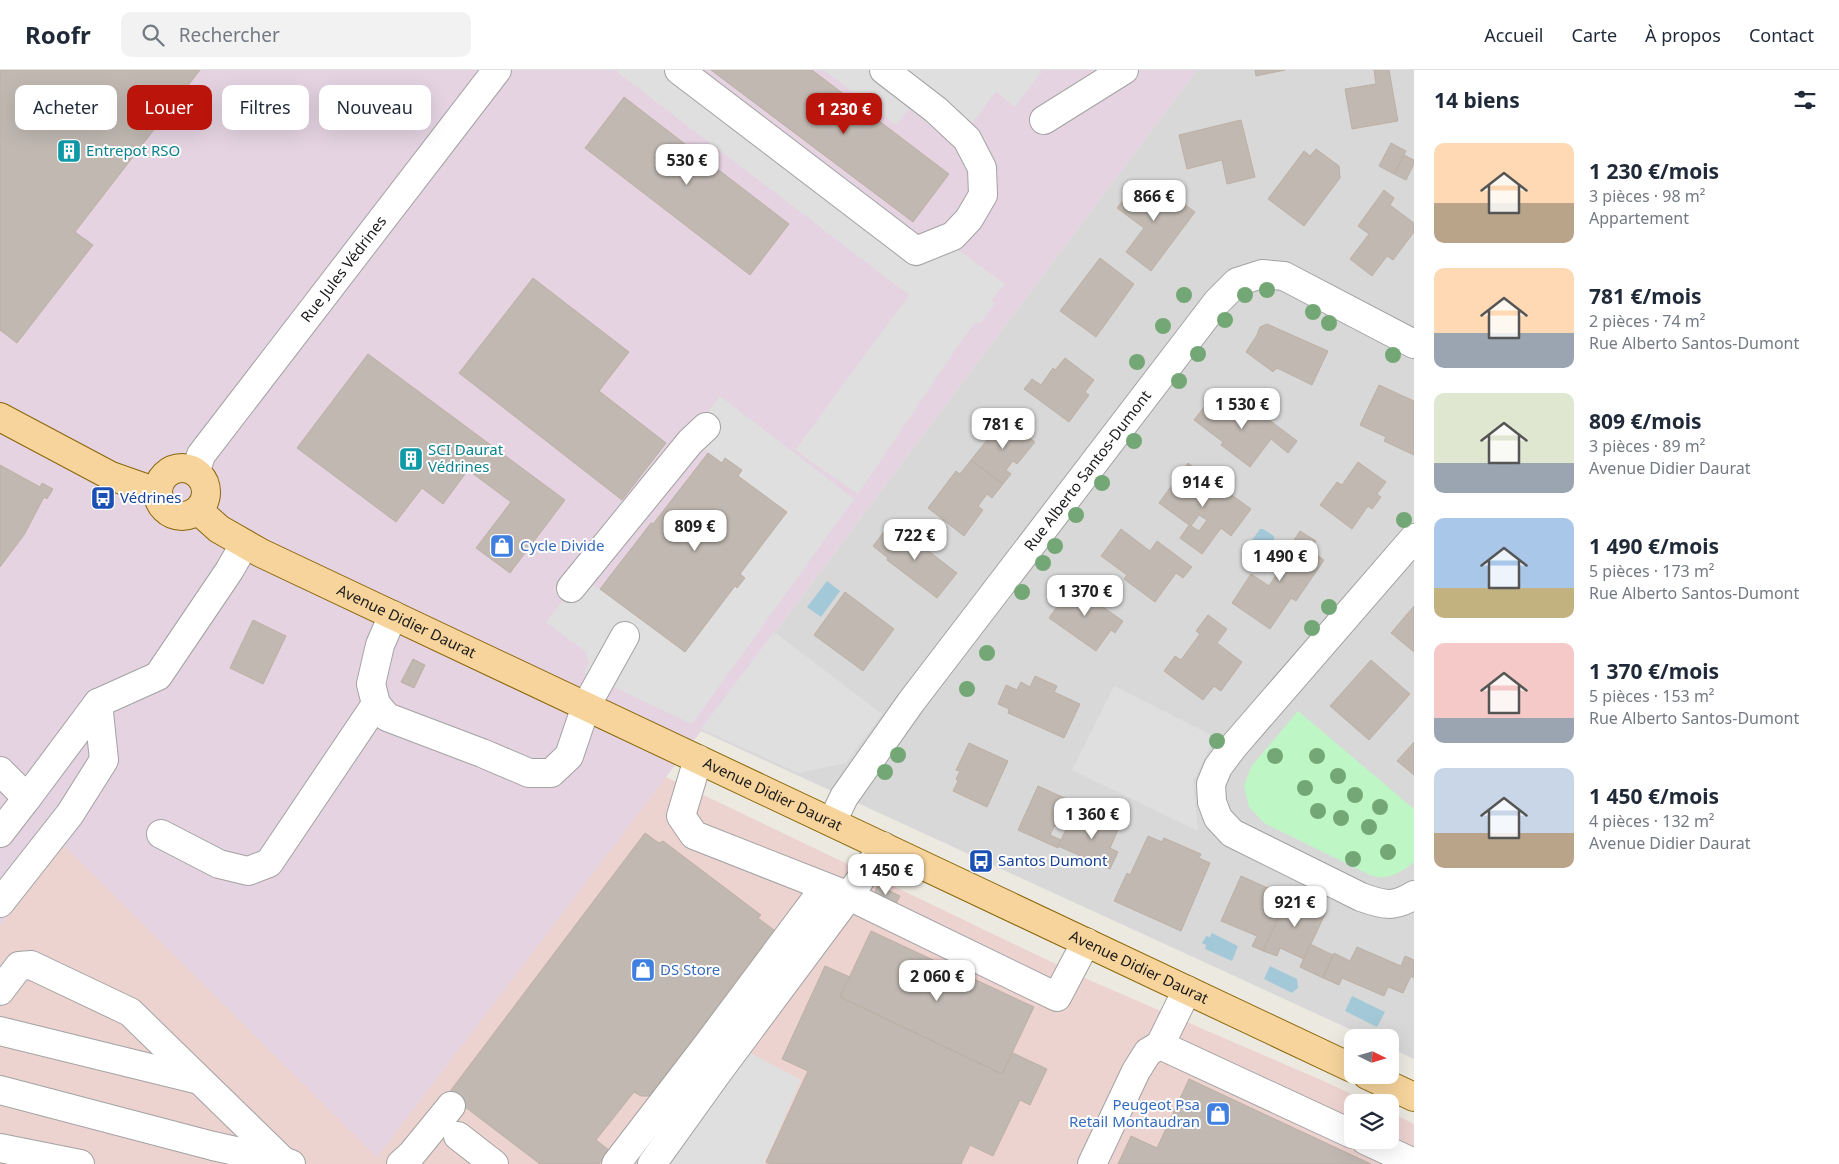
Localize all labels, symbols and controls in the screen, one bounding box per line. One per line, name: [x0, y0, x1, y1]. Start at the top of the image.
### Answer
search box: [121, 12, 471, 57]
text: Roofr: [25, 18, 91, 51]
icon: search: [139, 21, 167, 49]
text: Rechercher: [179, 22, 280, 48]
text: Accueil: [1484, 23, 1544, 47]
text: Carte: [1572, 23, 1617, 47]
text: À propos: [1645, 23, 1721, 47]
text: Contact: [1749, 23, 1814, 47]
chip: Acheter: [15, 85, 117, 130]
chip: Louer: [127, 85, 212, 130]
chip: Filtres: [222, 85, 309, 130]
chip: Nouveau: [319, 85, 431, 130]
text: 14 biens: [1434, 86, 1520, 114]
icon: filters: [1791, 86, 1819, 114]
pin: 1 230 €: [798, 92, 890, 135]
text: 1 230 €: [817, 98, 871, 120]
building icon: Entrepot RSO: [56, 138, 82, 164]
place label: Entrepot RSO: [86, 140, 180, 160]
pin: 530 €: [652, 144, 722, 186]
text: 530 €: [667, 149, 707, 171]
text: 1 230 €/mois: [1589, 157, 1719, 185]
icon: home: [1474, 163, 1534, 223]
pin: 866 €: [1119, 180, 1189, 222]
text: 866 €: [1134, 185, 1174, 207]
text: 3 pièces · 98 m²: [1589, 185, 1705, 207]
text: Appartement: [1589, 207, 1689, 229]
street label: Rue Jules Védrines: [296, 211, 390, 326]
text: 781 €/mois: [1589, 282, 1702, 310]
icon: home: [1474, 288, 1534, 348]
text: 2 pièces · 74 m²: [1589, 310, 1705, 332]
text: Rue Alberto Santos-Dumont: [1589, 332, 1799, 354]
street label: Rue Alberto Santos-Dumont: [1019, 385, 1155, 555]
pin: 1 530 €: [1196, 388, 1288, 430]
text: 1 530 €: [1215, 393, 1269, 415]
text: 809 €/mois: [1589, 407, 1702, 435]
pin: 781 €: [968, 408, 1038, 450]
text: 781 €: [983, 413, 1023, 435]
icon: home: [1474, 413, 1534, 473]
text: 3 pièces · 89 m²: [1589, 435, 1705, 457]
place label: SCI Daurat Védrines: [428, 439, 504, 476]
building icon: SCI Daurat Védrines: [398, 446, 424, 472]
text: Avenue Didier Daurat: [1589, 457, 1751, 479]
pin: 914 €: [1168, 466, 1238, 508]
text: 914 €: [1183, 471, 1223, 493]
bus stop icon: Védrines: [90, 485, 116, 511]
place label: Védrines: [120, 487, 181, 507]
pin: 809 €: [660, 510, 730, 552]
text: 809 €: [675, 515, 715, 537]
pin: 722 €: [880, 518, 950, 561]
text: 722 €: [895, 524, 935, 546]
text: 1 490 €/mois: [1589, 532, 1719, 560]
shop icon: Cycle Divide: [489, 533, 515, 559]
place label: Cycle Divide: [520, 535, 605, 555]
icon: home: [1474, 538, 1534, 598]
pin: 1 490 €: [1234, 540, 1326, 582]
text: 1 490 €: [1253, 545, 1307, 567]
text: 5 pièces · 173 m²: [1589, 560, 1714, 582]
pin: 1 370 €: [1039, 574, 1131, 617]
street label: Avenue Didier Daurat: [334, 579, 480, 662]
text: 1 370 €: [1058, 580, 1112, 602]
text: Rue Alberto Santos-Dumont: [1589, 582, 1799, 604]
text: 1 370 €/mois: [1589, 657, 1719, 685]
icon: home: [1474, 663, 1534, 723]
text: 5 pièces · 153 m²: [1589, 685, 1714, 707]
text: Rue Alberto Santos-Dumont: [1589, 707, 1799, 729]
street label: Avenue Didier Daurat: [700, 752, 846, 835]
text: 1 450 €/mois: [1589, 782, 1719, 810]
icon: home: [1474, 788, 1534, 848]
pin: 1 360 €: [1046, 798, 1138, 840]
text: 1 360 €: [1065, 803, 1119, 825]
text: 4 pièces · 132 m²: [1589, 810, 1714, 832]
text: Avenue Didier Daurat: [1589, 832, 1751, 854]
bus stop icon: Santos Dumont: [968, 848, 994, 874]
place label: Santos Dumont: [998, 850, 1108, 870]
pin: 1 450 €: [840, 854, 932, 896]
text: 1 450 €: [859, 859, 913, 881]
pin: 921 €: [1260, 886, 1330, 928]
text: 921 €: [1275, 891, 1315, 913]
street label: Avenue Didier Daurat: [1066, 925, 1213, 1008]
shop icon: DS Store: [630, 957, 656, 983]
place label: DS Store: [660, 959, 720, 979]
pin: 2 060 €: [891, 960, 983, 1002]
text: 2 060 €: [910, 965, 964, 987]
north arrow: [1344, 1029, 1399, 1084]
map controls: [1344, 1029, 1399, 1149]
place label: Peugeot Psa Retail Montaudran: [1069, 1094, 1200, 1131]
button: layers: [1344, 1094, 1399, 1149]
shop icon: Peugeot Psa Retail Montaudran: [1205, 1101, 1231, 1127]

